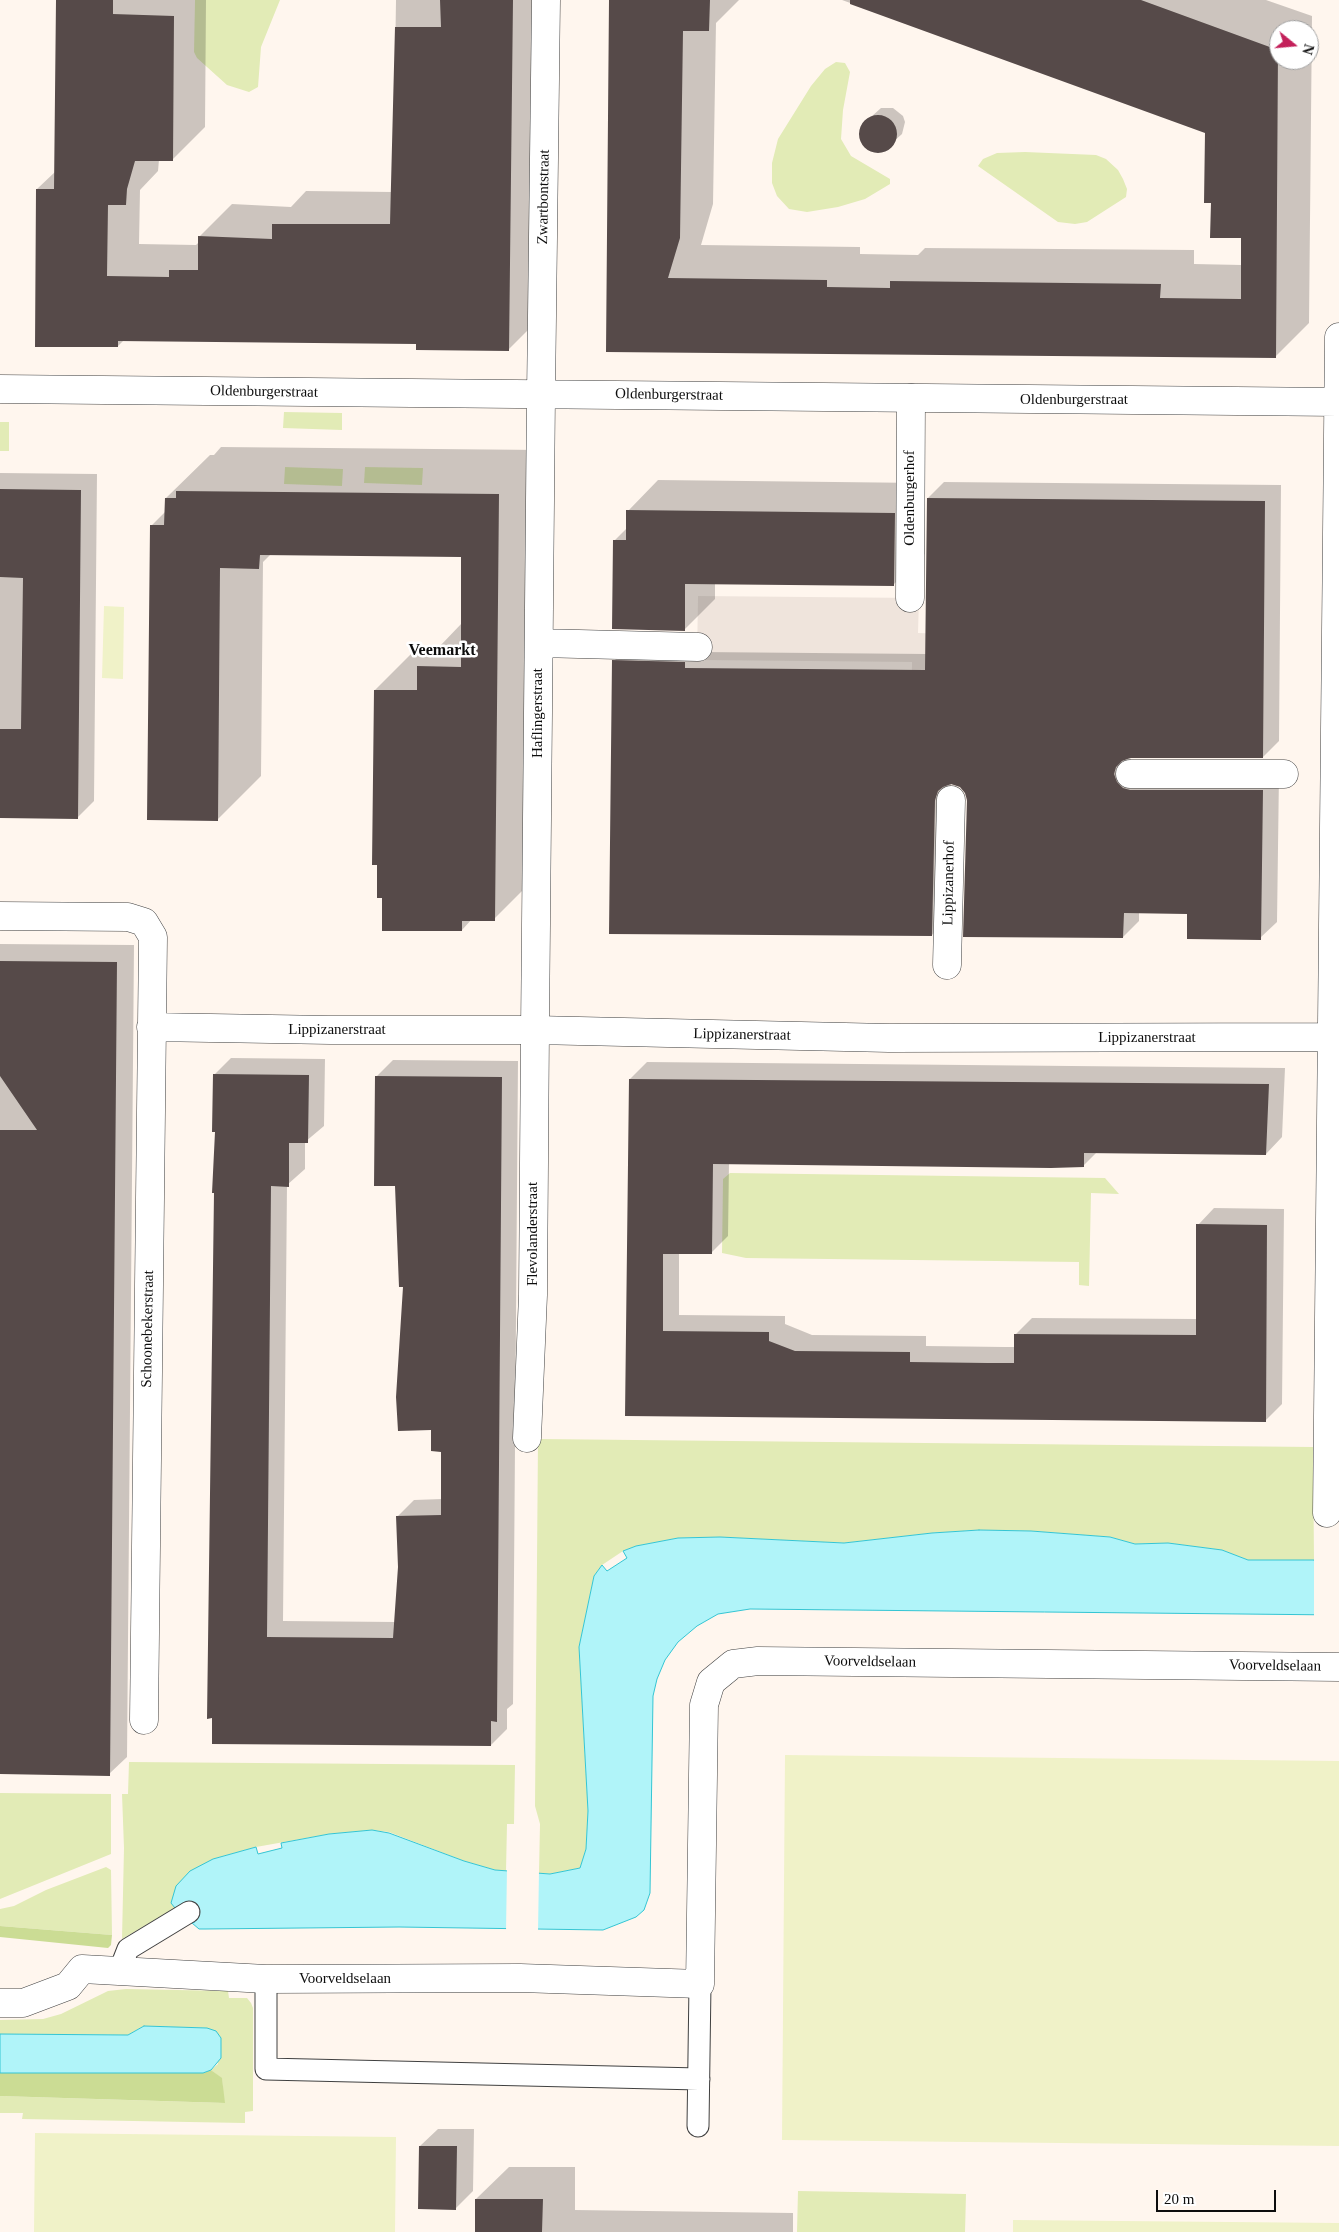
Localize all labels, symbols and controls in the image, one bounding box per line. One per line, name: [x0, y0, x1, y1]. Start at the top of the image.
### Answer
north arrow: [1269, 20, 1319, 70]
text: N: [1299, 42, 1317, 56]
street label: Zwartbontstraat: [534, 149, 554, 245]
street label: Oldenburgerstraat: [210, 382, 318, 402]
street label: Oldenburgerstraat: [615, 385, 723, 405]
street label: Oldenburgerstraat: [1020, 391, 1128, 409]
street label: Oldenburgerhof: [901, 450, 919, 546]
district label: Veemarkt: [409, 641, 475, 661]
street label: Haflingerstraat: [529, 668, 547, 758]
street label: Lippizanerhof: [939, 840, 959, 926]
street label: Lippizanerstraat: [288, 1021, 386, 1039]
street label: Lippizanerstraat: [693, 1025, 791, 1045]
street label: Lippizanerstraat: [1098, 1029, 1196, 1047]
street label: Flevolanderstraat: [524, 1182, 542, 1286]
street label: Schoonebekerstraat: [138, 1270, 158, 1388]
street label: Voorveldselaan: [824, 1652, 916, 1672]
street label: Voorveldselaan: [1229, 1656, 1321, 1676]
street label: Voorveldselaan: [299, 1970, 391, 1988]
scale bar: [1159, 2180, 1279, 2212]
text: 20 m: [1164, 2191, 1194, 2207]

